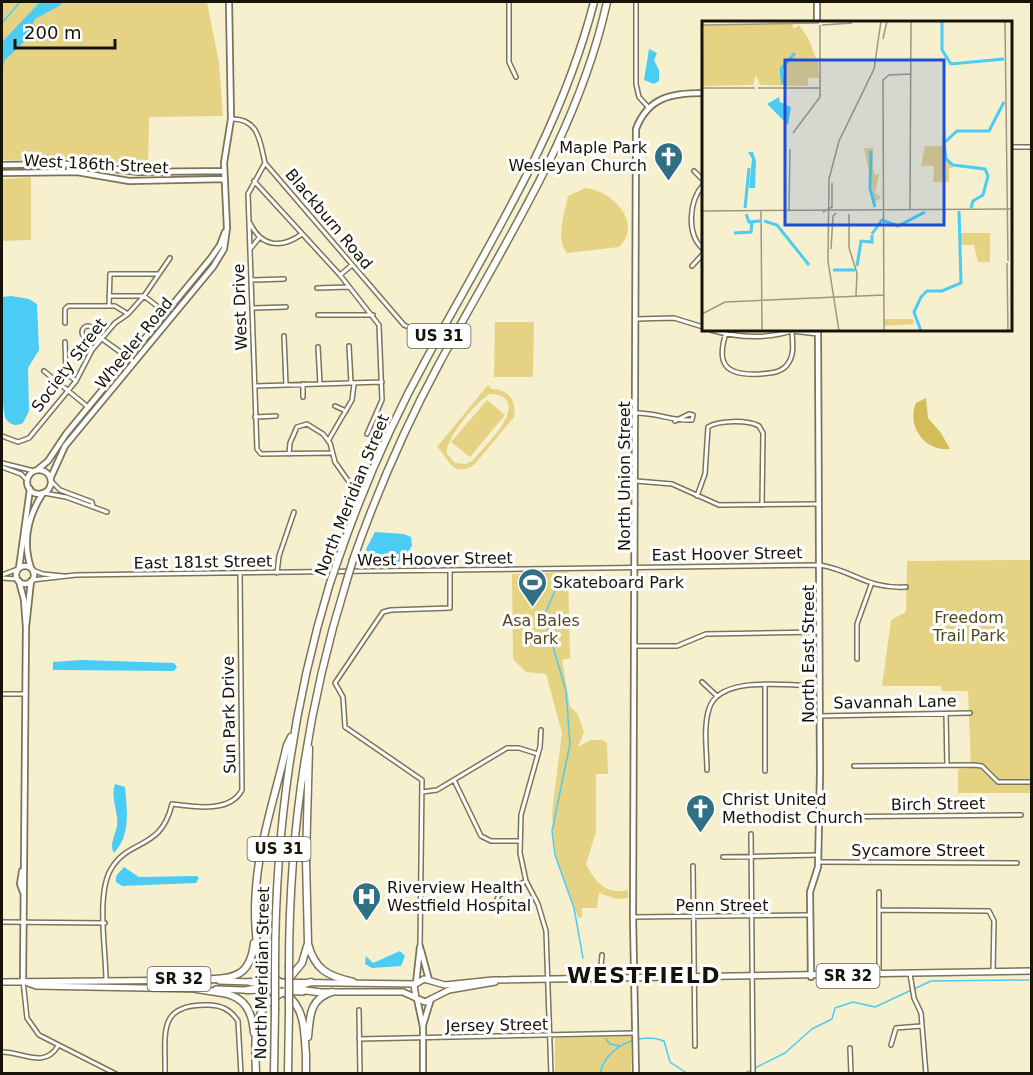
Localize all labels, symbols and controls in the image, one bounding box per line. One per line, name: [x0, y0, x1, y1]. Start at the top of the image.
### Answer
scale bar: [15, 12, 116, 50]
inset map: [702, 21, 1012, 332]
text: 200 m: [24, 22, 82, 43]
place label: Maple Park Wesleyan Church: [509, 138, 648, 175]
church icon: Maple Park Wesleyan Church: [652, 140, 684, 182]
street label: West 186th Street: [23, 151, 169, 177]
street label: Blackburn Road: [281, 165, 377, 273]
street label: West Drive: [229, 263, 251, 351]
street label: Wheeler Road: [91, 294, 177, 392]
street label: Society Street: [28, 314, 110, 416]
road number: US 31: [408, 324, 470, 348]
street label: North Union Street: [615, 401, 634, 551]
street label: North Meridian Street: [311, 411, 393, 579]
street label: East Hoover Street: [651, 543, 803, 565]
street label: West Hoover Street: [357, 548, 513, 570]
street label: East 181st Street: [134, 551, 272, 573]
sports icon: Skateboard Park: [516, 566, 548, 608]
place label: Skateboard Park: [553, 573, 685, 592]
street label: North East Street: [799, 585, 818, 723]
park label: Freedom Trail Park: [932, 608, 1006, 645]
park label: Asa Bales Park: [502, 611, 580, 648]
street label: Sun Park Drive: [218, 656, 240, 774]
street label: Savannah Lane: [833, 691, 957, 713]
place label: Christ United Methodist Church: [722, 790, 863, 827]
church icon: Christ United Methodist Church: [685, 792, 717, 834]
street label: Birch Street: [891, 794, 985, 814]
road number: US 31: [248, 837, 310, 861]
street label: Sycamore Street: [851, 841, 985, 860]
place label: Riverview Health Westfield Hospital: [387, 878, 531, 915]
hospital icon: Riverview Health Westfield Hospital: [350, 880, 382, 922]
street label: North Meridian Street: [251, 886, 273, 1060]
street label: Penn Street: [676, 896, 768, 915]
district label: WESTFIELD: [567, 963, 721, 988]
road number: SR 32: [816, 964, 880, 988]
road number: SR 32: [148, 967, 210, 991]
street label: Jersey Street: [445, 1015, 548, 1035]

